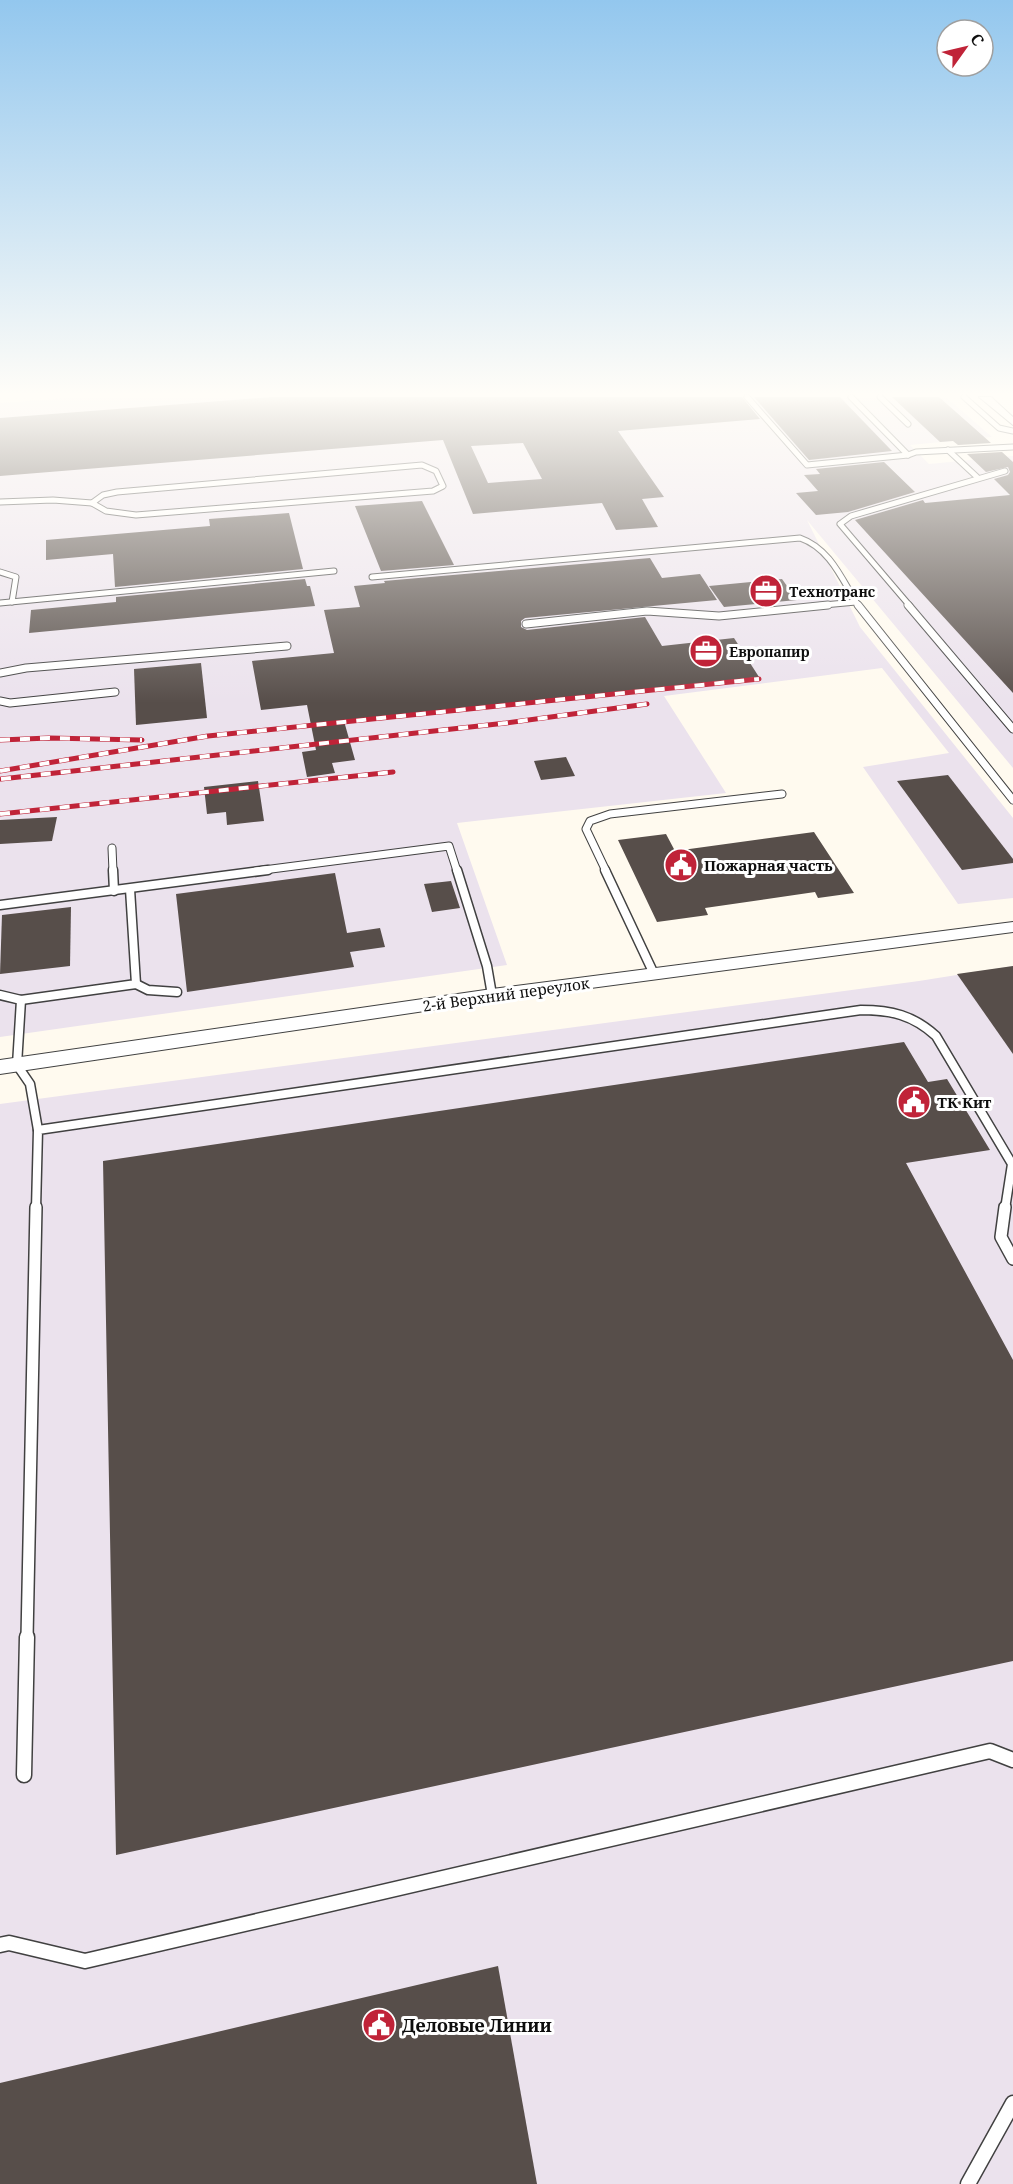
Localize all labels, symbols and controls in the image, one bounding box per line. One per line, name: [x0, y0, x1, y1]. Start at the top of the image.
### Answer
north arrow: [935, 18, 995, 78]
text: С: [965, 29, 989, 50]
office icon: Технотранс: [748, 573, 784, 609]
place label: Технотранс: [789, 582, 875, 601]
office icon: Европапир: [688, 633, 724, 669]
place label: Европапир: [729, 642, 810, 661]
public building icon: Пожарная часть: [663, 847, 699, 883]
place label: Пожарная часть: [704, 855, 833, 875]
street label: 2-й Верхний переулок: [421, 972, 591, 1016]
public building icon: ТК Кит: [896, 1084, 932, 1120]
place label: ТК Кит: [937, 1092, 992, 1112]
public building icon: Деловые Линии: [361, 2007, 397, 2043]
place label: Деловые Линии: [402, 2013, 552, 2037]

